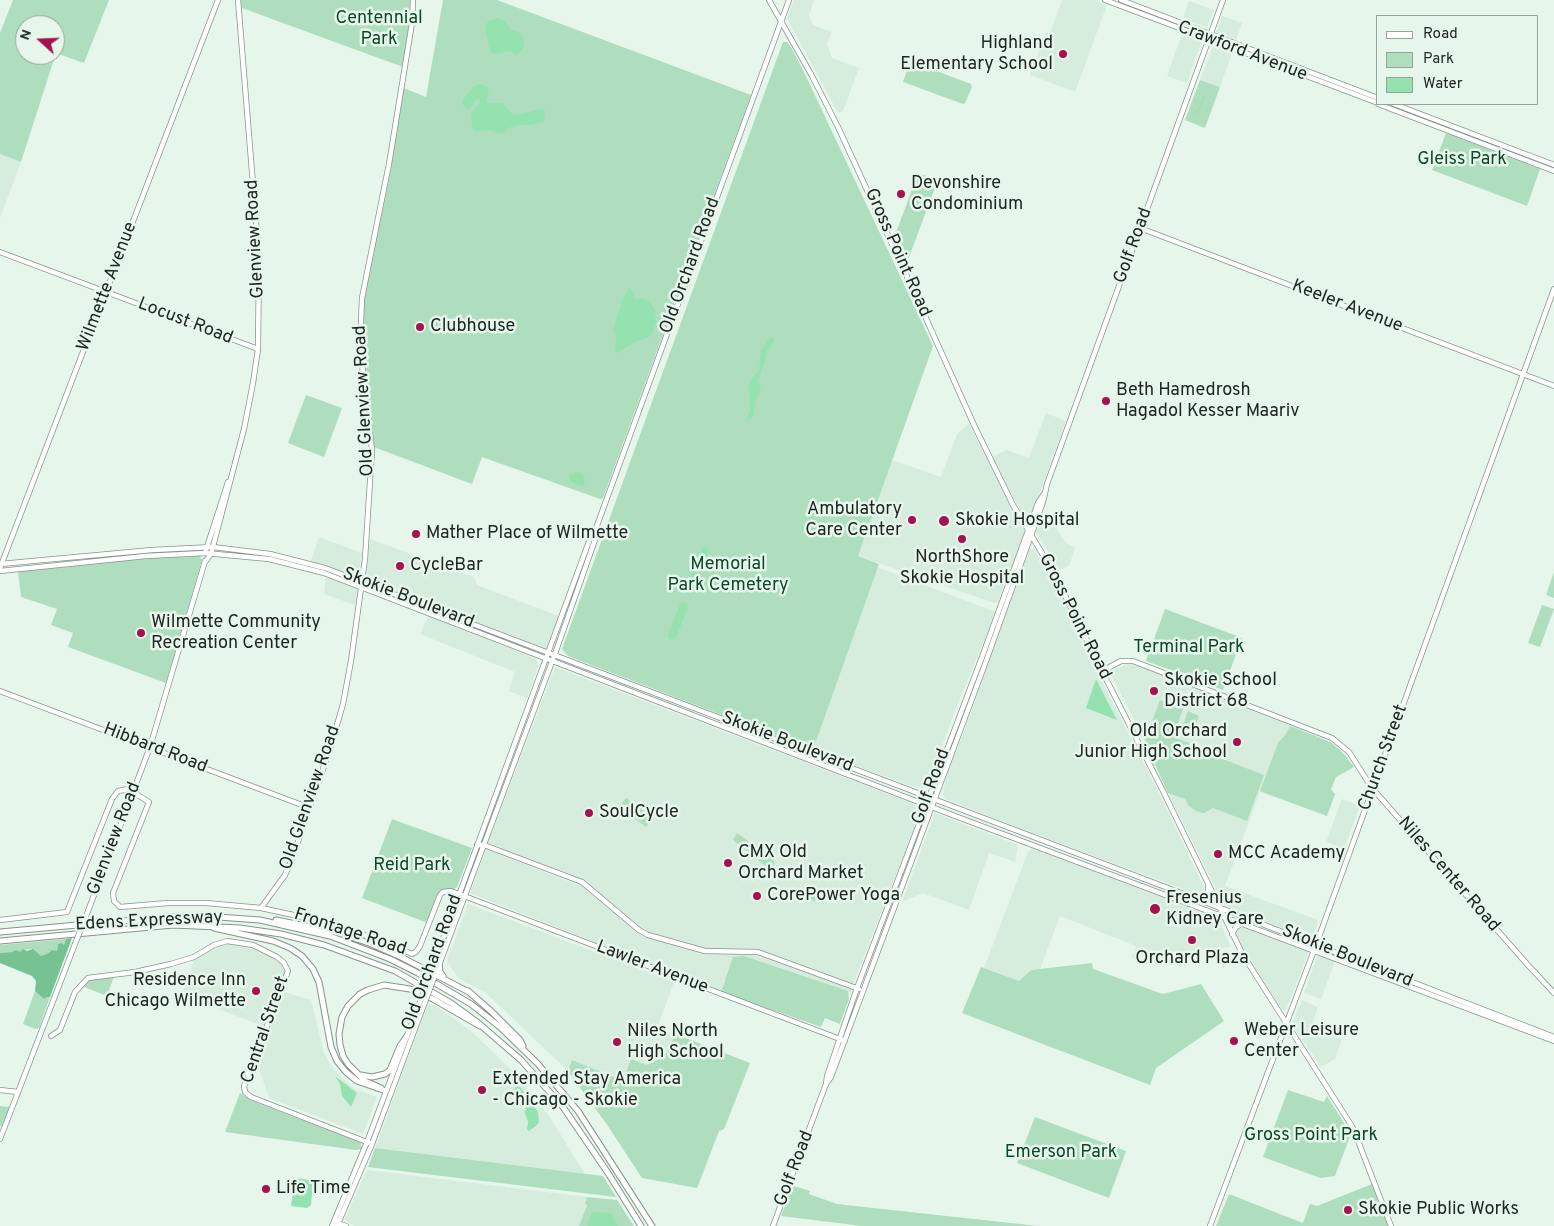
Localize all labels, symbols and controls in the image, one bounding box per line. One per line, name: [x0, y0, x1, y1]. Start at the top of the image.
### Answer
park label: Centennial Park: [335, 8, 423, 50]
north arrow: [15, 15, 65, 65]
legend: [1376, 15, 1539, 105]
street label: Crawford Avenue: [1174, 17, 1310, 87]
text: Road: [1423, 25, 1458, 44]
text: N: [17, 27, 36, 43]
place label: Highland Elementary School: [900, 33, 1053, 76]
marker: Highland Elementary School: [1057, 48, 1069, 60]
text: Park: [1423, 50, 1454, 69]
text: Water: [1423, 75, 1462, 94]
park label: Gleiss Park: [1417, 149, 1507, 171]
place label: Devonshire Condominium: [911, 173, 1023, 215]
street label: Glenview Road: [242, 179, 270, 299]
street label: Gross Point Road: [859, 185, 935, 321]
marker: Devonshire Condominium: [895, 188, 907, 200]
street label: Old Orchard Road: [656, 195, 726, 337]
street label: Golf Road: [1110, 205, 1158, 287]
street label: Wilmette Avenue: [73, 219, 143, 355]
street label: Keeler Avenue: [1288, 276, 1406, 338]
street label: Locust Road: [134, 294, 236, 350]
place label: Clubhouse: [430, 316, 515, 338]
marker: Clubhouse: [414, 321, 426, 333]
street label: Old Glenview Road: [350, 325, 380, 477]
place label: Beth Hamedrosh Hagadol Kesser Maariv: [1116, 380, 1300, 422]
marker: Beth Hamedrosh Hagadol Kesser Maariv: [1100, 395, 1112, 407]
place label: Ambulatory Care Center: [805, 499, 902, 542]
place label: Skokie Hospital: [955, 510, 1079, 532]
marker: Ambulatory Care Center: [906, 514, 918, 526]
marker: Skokie Hospital: [937, 514, 951, 528]
place label: Mather Place of Wilmette: [426, 523, 628, 545]
marker: Mather Place of Wilmette: [410, 528, 422, 540]
marker: NorthShore Skokie Hospital: [956, 533, 968, 545]
place label: NorthShore Skokie Hospital: [900, 547, 1024, 590]
street label: Gross Point Road: [1033, 550, 1115, 684]
park label: Memorial Park Cemetery: [667, 554, 789, 596]
place label: CycleBar: [410, 555, 483, 577]
marker: CycleBar: [394, 560, 406, 572]
street label: Skokie Boulevard: [339, 564, 477, 634]
place label: Wilmette Community Recreation Center: [151, 612, 321, 654]
marker: Wilmette Community Recreation Center: [135, 627, 147, 639]
park label: Terminal Park: [1133, 637, 1245, 659]
place label: Skokie School District 68: [1164, 670, 1277, 712]
marker: Skokie School District 68: [1148, 685, 1160, 697]
street label: Church Street: [1355, 702, 1413, 814]
street label: Skokie Boulevard: [718, 708, 856, 778]
street label: Hibbard Road: [100, 719, 210, 779]
place label: Old Orchard Junior High School: [1074, 721, 1227, 764]
street label: Old Glenview Road: [276, 723, 346, 873]
marker: Old Orchard Junior High School: [1231, 736, 1243, 748]
street label: Golf Road: [908, 746, 956, 828]
street label: Glenview Road: [84, 780, 146, 898]
place label: SoulCycle: [599, 802, 679, 824]
marker: SoulCycle: [583, 807, 595, 819]
street label: Niles Center Road: [1392, 813, 1504, 937]
place label: CMX Old Orchard Market: [738, 842, 863, 884]
place label: MCC Academy: [1228, 843, 1345, 865]
marker: MCC Academy: [1212, 848, 1224, 860]
park label: Reid Park: [373, 855, 451, 877]
marker: CMX Old Orchard Market: [722, 857, 734, 869]
place label: CorePower Yoga: [767, 885, 900, 907]
place label: Fresenius Kidney Care: [1166, 888, 1264, 931]
marker: CorePower Yoga: [751, 890, 763, 902]
street label: Old Orchard Road: [398, 892, 468, 1034]
marker: Fresenius Kidney Care: [1148, 902, 1162, 916]
street label: Frontage Road: [291, 905, 409, 961]
street label: Edens Expressway: [75, 907, 223, 937]
street label: Skokie Boulevard: [1278, 921, 1416, 993]
marker: Orchard Plaza: [1186, 934, 1198, 946]
street label: Lawler Avenue: [593, 937, 711, 999]
place label: Orchard Plaza: [1135, 948, 1249, 970]
place label: Residence Inn Chicago Wilmette: [105, 970, 246, 1012]
street label: Central Street: [238, 973, 294, 1087]
marker: Residence Inn Chicago Wilmette: [250, 985, 262, 997]
place label: Weber Leisure Center: [1244, 1020, 1359, 1062]
place label: Niles North High School: [627, 1021, 724, 1064]
marker: Weber Leisure Center: [1228, 1035, 1240, 1047]
marker: Niles North High School: [611, 1036, 623, 1048]
place label: Extended Stay America - Chicago - Skokie: [492, 1069, 681, 1112]
marker: Extended Stay America - Chicago - Skokie: [476, 1084, 488, 1096]
park label: Gross Point Park: [1244, 1125, 1378, 1147]
street label: Golf Road: [771, 1128, 819, 1210]
park label: Emerson Park: [1005, 1142, 1117, 1164]
place label: Life Time: [276, 1178, 350, 1200]
marker: Life Time: [260, 1183, 272, 1195]
place label: Skokie Public Works: [1358, 1199, 1519, 1221]
marker: Skokie Public Works: [1342, 1204, 1354, 1216]

